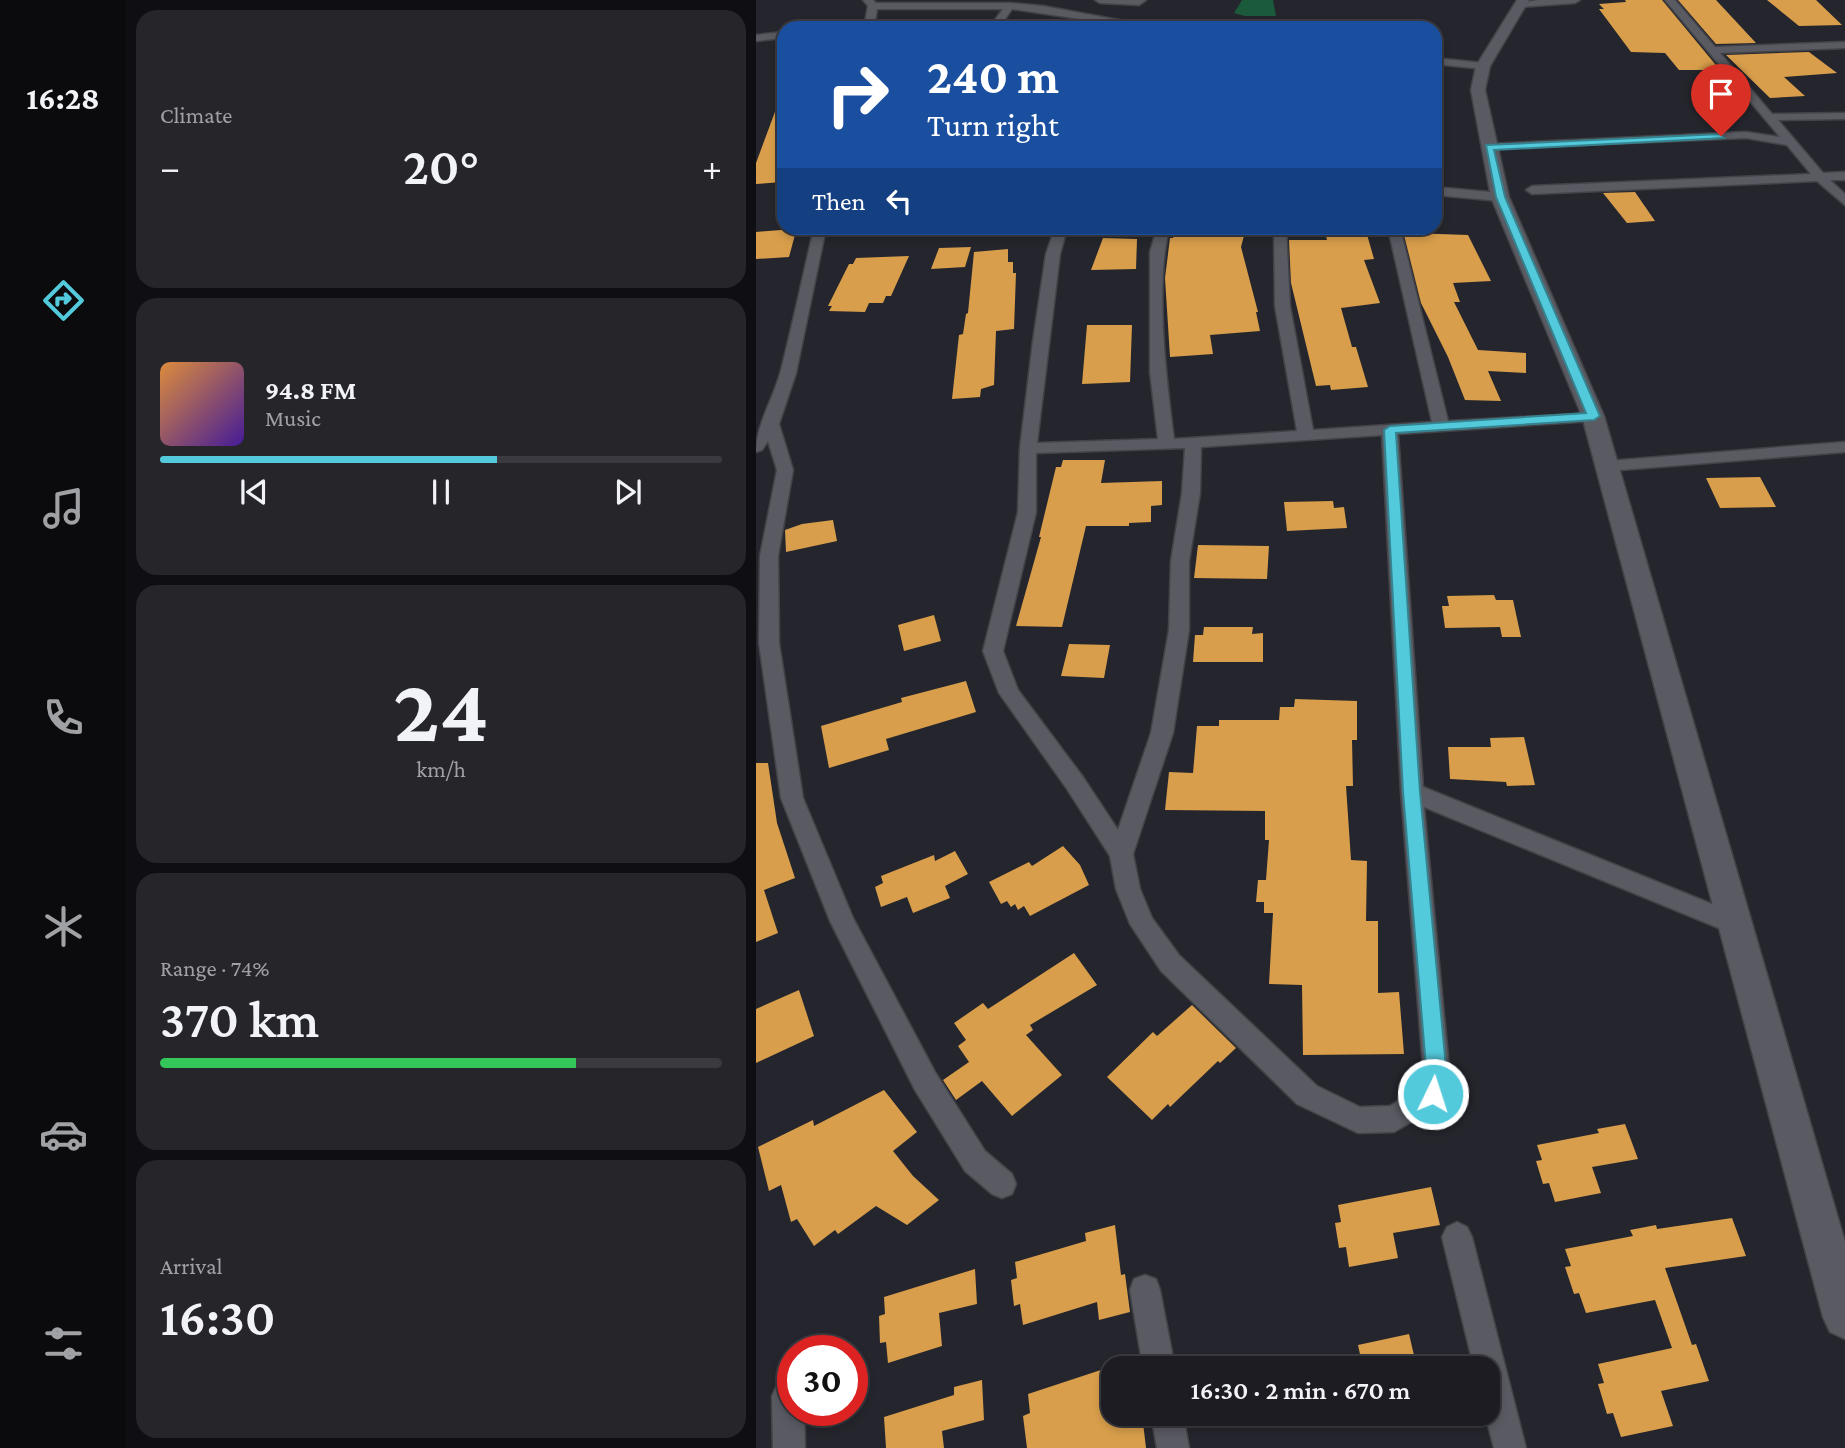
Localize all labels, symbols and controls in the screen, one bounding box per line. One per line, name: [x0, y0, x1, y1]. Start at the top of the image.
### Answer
icon: right: [812, 49, 903, 140]
text: 240 m: [927, 49, 1059, 104]
pin: [1691, 64, 1751, 136]
icon: arrive: [1702, 75, 1740, 113]
text: 16:28: [26, 80, 100, 116]
text: Climate: [160, 102, 232, 128]
text: Turn right: [927, 107, 1059, 143]
text: 20°: [403, 137, 479, 195]
text: −: [160, 146, 180, 188]
text: +: [702, 146, 722, 188]
icon: left: [880, 182, 918, 220]
text: Then: [812, 187, 866, 216]
icon: directions: [39, 276, 88, 325]
text: 94.8 FM: [265, 376, 356, 405]
text: Music: [265, 405, 321, 431]
icon: previous: [235, 473, 273, 511]
icon: pause: [422, 473, 460, 511]
icon: next: [609, 473, 647, 511]
icon: music: [39, 484, 88, 533]
text: 24: [393, 659, 489, 761]
icon: phone: [39, 693, 88, 742]
text: km/h: [416, 756, 466, 782]
icon: climate: [39, 902, 88, 951]
text: Range · 74%: [160, 955, 269, 981]
text: 370 km: [160, 990, 319, 1048]
position arrow: [1396, 1057, 1470, 1131]
icon: car: [39, 1110, 88, 1159]
text: Arrival: [160, 1253, 223, 1279]
text: 16:30: [160, 1288, 276, 1346]
icon: filters: [39, 1319, 88, 1368]
speed limit sign: 30: [777, 1335, 868, 1426]
text: 16:30 · 2 min · 670 m: [1191, 1376, 1410, 1405]

